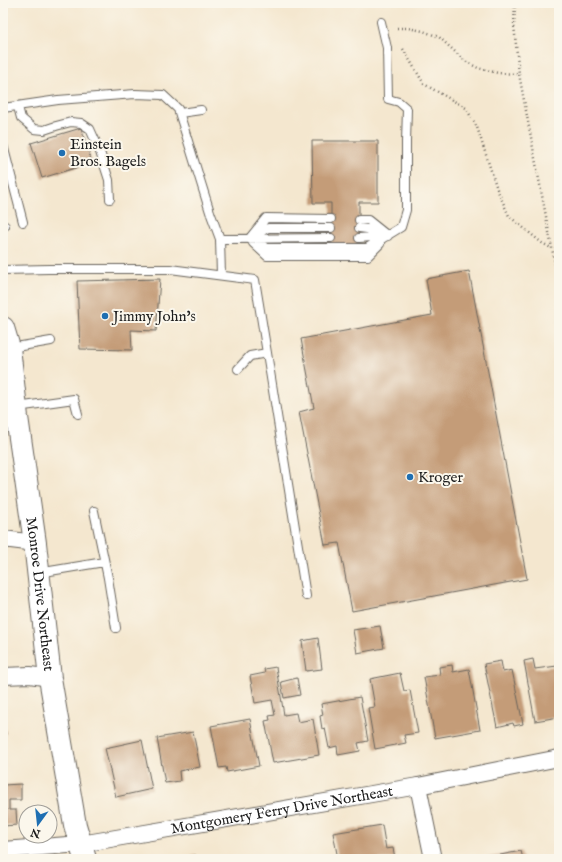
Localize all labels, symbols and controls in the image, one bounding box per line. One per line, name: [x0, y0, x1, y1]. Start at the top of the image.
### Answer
place label: Einstein Bros. Bagels: [70, 135, 146, 171]
marker: Einstein Bros. Bagels: [57, 148, 67, 158]
place label: Jimmy John's: [111, 307, 196, 326]
marker: Jimmy John's: [100, 311, 110, 321]
place label: Kroger: [418, 468, 463, 487]
marker: Kroger: [405, 472, 415, 482]
street label: Monroe Drive Northeast: [21, 516, 58, 672]
street label: Montgomery Ferry Drive Northeast: [169, 781, 394, 838]
north arrow: [18, 804, 58, 844]
text: N: [29, 825, 43, 841]

